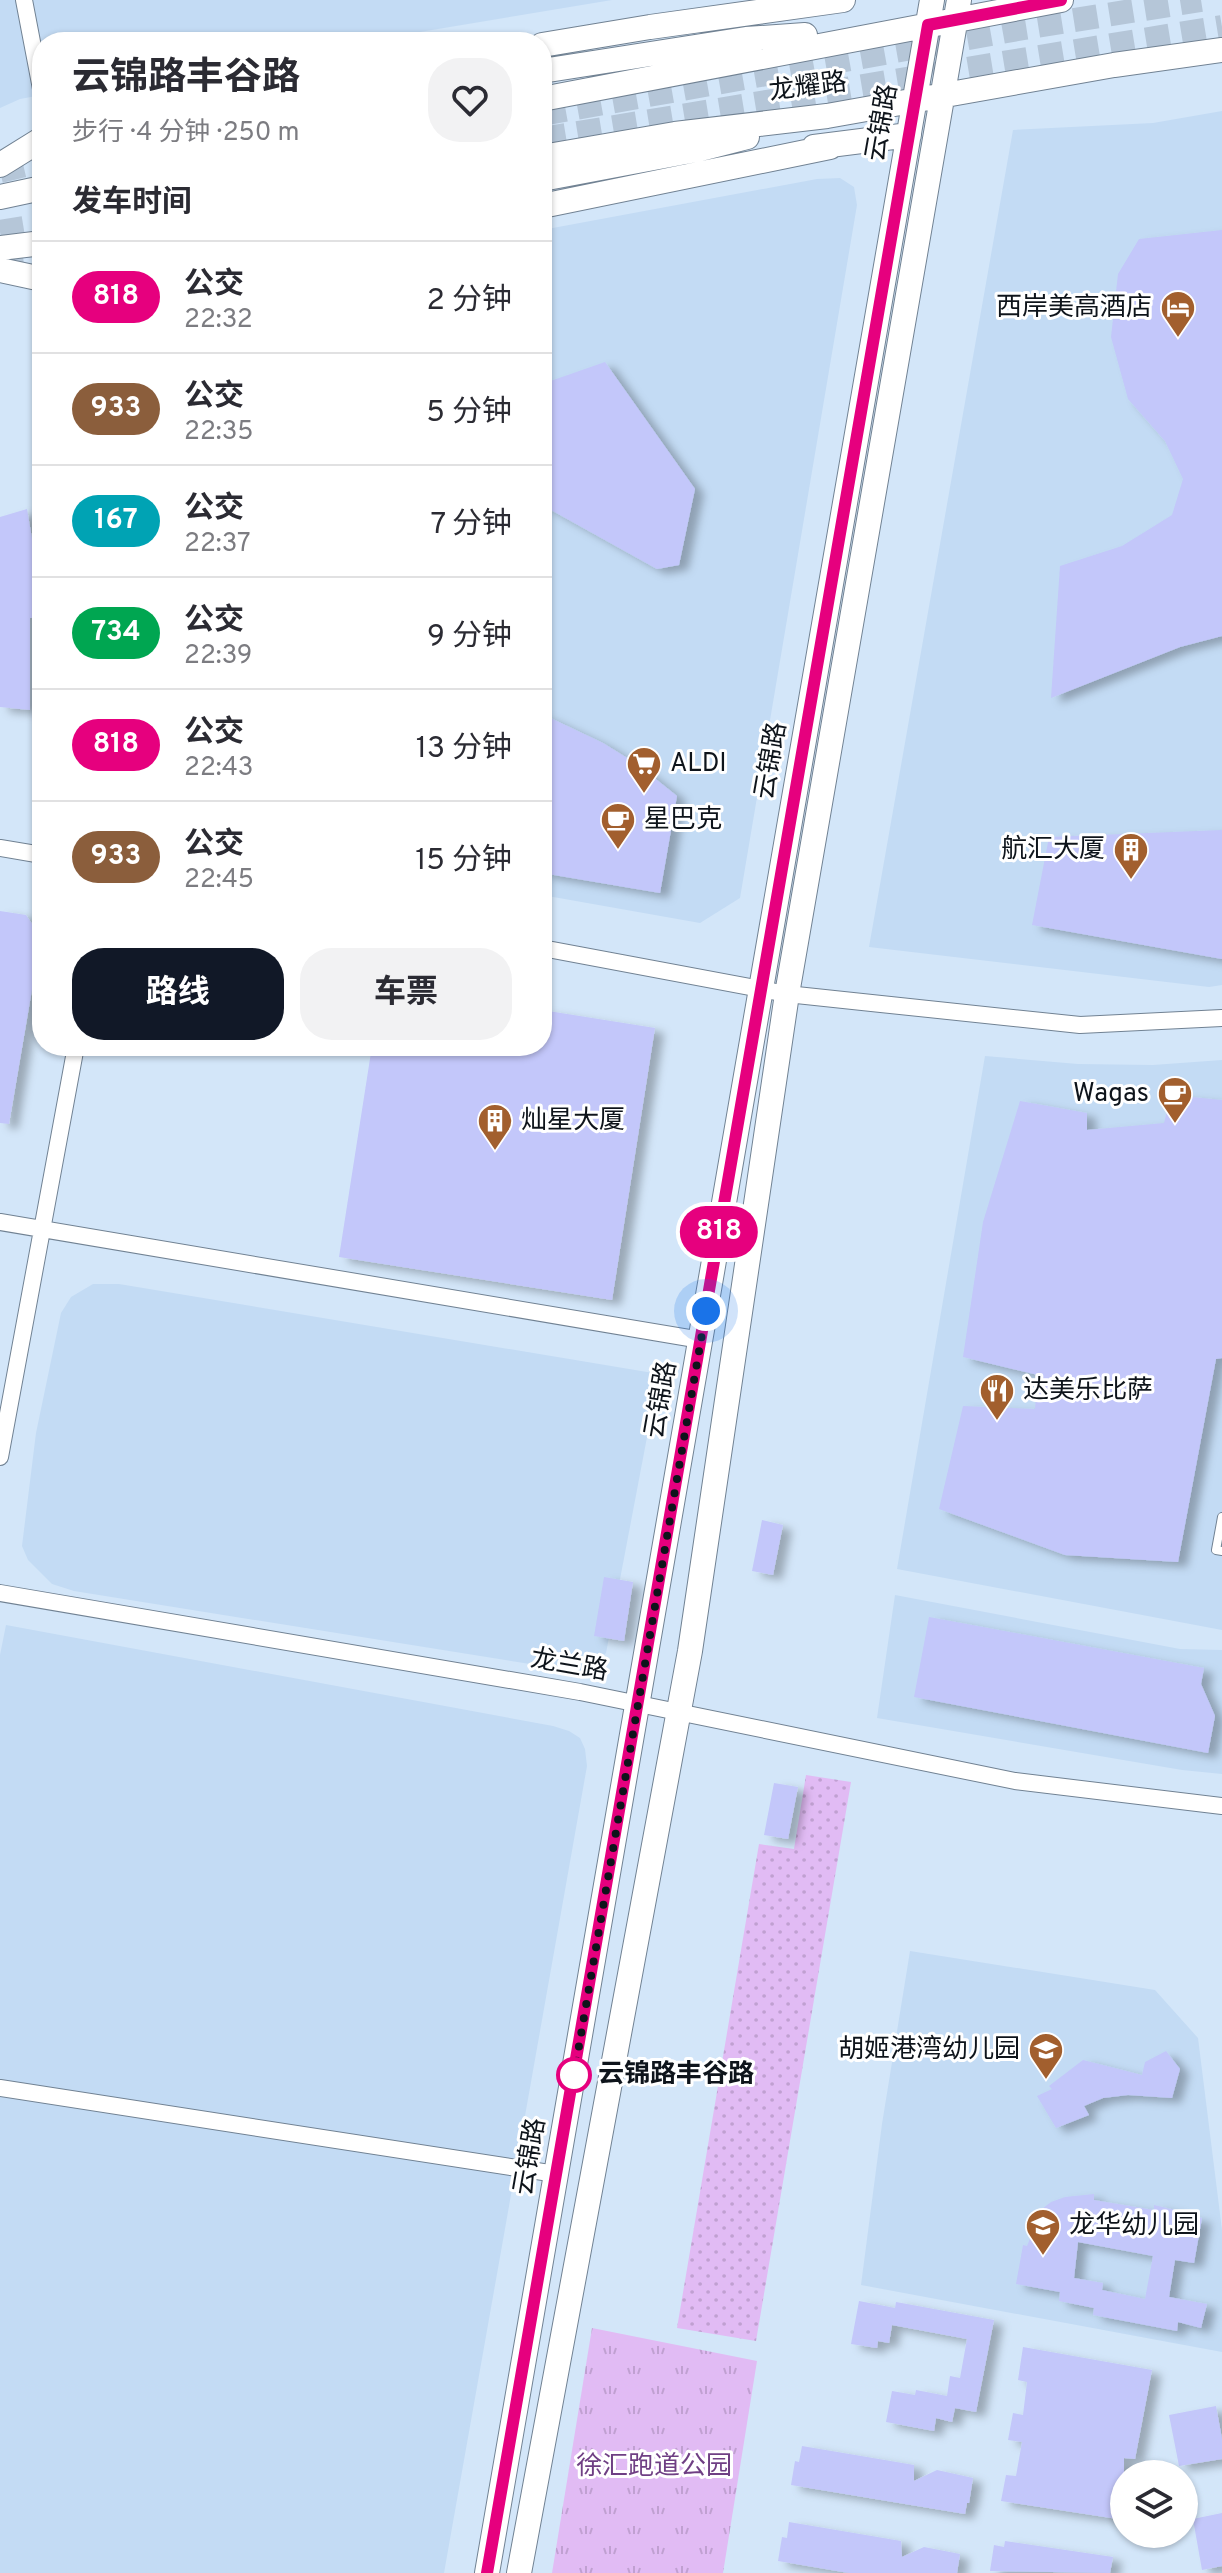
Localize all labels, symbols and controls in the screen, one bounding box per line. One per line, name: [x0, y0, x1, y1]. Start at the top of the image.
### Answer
text: 云锦路丰谷路: [72, 55, 300, 104]
button: heart: [428, 58, 512, 142]
street label: 龙耀路: [767, 67, 849, 109]
street label: 云锦路: [860, 82, 906, 164]
text: 步行 · 4 分钟 · 250 m: [72, 117, 300, 150]
text: 发车时间: [72, 185, 192, 222]
text: 公交: [184, 267, 244, 304]
text: 818: [93, 279, 139, 315]
text: 2 分钟: [427, 283, 512, 320]
hotel icon: 西岸美高酒店: [1159, 289, 1197, 339]
place label: 西岸美高酒店: [996, 292, 1152, 325]
text: 22:32: [184, 304, 253, 337]
text: 公交: [184, 379, 244, 416]
text: 933: [91, 391, 141, 427]
text: 5 分钟: [426, 395, 512, 432]
text: 22:35: [184, 416, 253, 449]
text: 公交: [184, 491, 244, 528]
text: 167: [94, 503, 138, 539]
text: 7 分钟: [430, 507, 512, 544]
text: 22:37: [184, 528, 251, 561]
text: 公交: [184, 603, 244, 640]
text: 734: [91, 615, 141, 651]
text: 9 分钟: [427, 619, 512, 656]
text: 22:39: [184, 640, 252, 673]
text: 公交: [184, 715, 244, 752]
street label: 云锦路: [749, 720, 795, 802]
text: 818: [93, 727, 139, 763]
text: 13 分钟: [416, 731, 512, 768]
supermarket icon: ALDI: [625, 745, 663, 795]
place label: ALDI: [670, 748, 727, 781]
text: 22:43: [184, 752, 253, 785]
cafe icon: 星巴克: [599, 801, 637, 851]
place label: 星巴克: [644, 804, 722, 837]
text: 公交: [184, 827, 244, 864]
building icon: 航汇大厦: [1112, 831, 1150, 881]
place label: 航汇大厦: [1001, 834, 1105, 867]
text: 933: [91, 839, 141, 875]
text: 15 分钟: [415, 843, 512, 880]
text: 22:45: [184, 864, 254, 897]
button: 路线: [72, 948, 284, 1040]
button: 车票: [300, 948, 512, 1040]
cafe icon: Wagas: [1156, 1075, 1194, 1125]
place label: Wagas: [1073, 1078, 1149, 1111]
building icon: 灿星大厦: [476, 1102, 514, 1152]
place label: 灿星大厦: [521, 1105, 625, 1138]
line badge: 818: [673, 1206, 765, 1258]
text: 818: [696, 1214, 742, 1250]
your location: [686, 1291, 726, 1331]
street label: 云锦路: [639, 1359, 685, 1441]
restaurant icon: 达美乐比萨: [978, 1372, 1016, 1422]
place label: 达美乐比萨: [1023, 1375, 1153, 1408]
street label: 龙兰路: [528, 1643, 610, 1689]
school or university icon: 胡姬港湾幼儿园: [1027, 2031, 1065, 2081]
place label: 胡姬港湾幼儿园: [838, 2034, 1020, 2067]
marker: 云锦路丰谷路: [557, 2058, 591, 2092]
place label: 云锦路丰谷路: [598, 2059, 754, 2092]
street label: 云锦路: [508, 2116, 554, 2198]
school or university icon: 龙华幼儿园: [1024, 2207, 1062, 2257]
place label: 龙华幼儿园: [1069, 2210, 1199, 2243]
park label: 徐汇跑道公园: [576, 2451, 732, 2484]
map controls: [1110, 2460, 1198, 2548]
button: layers: [1110, 2460, 1198, 2548]

